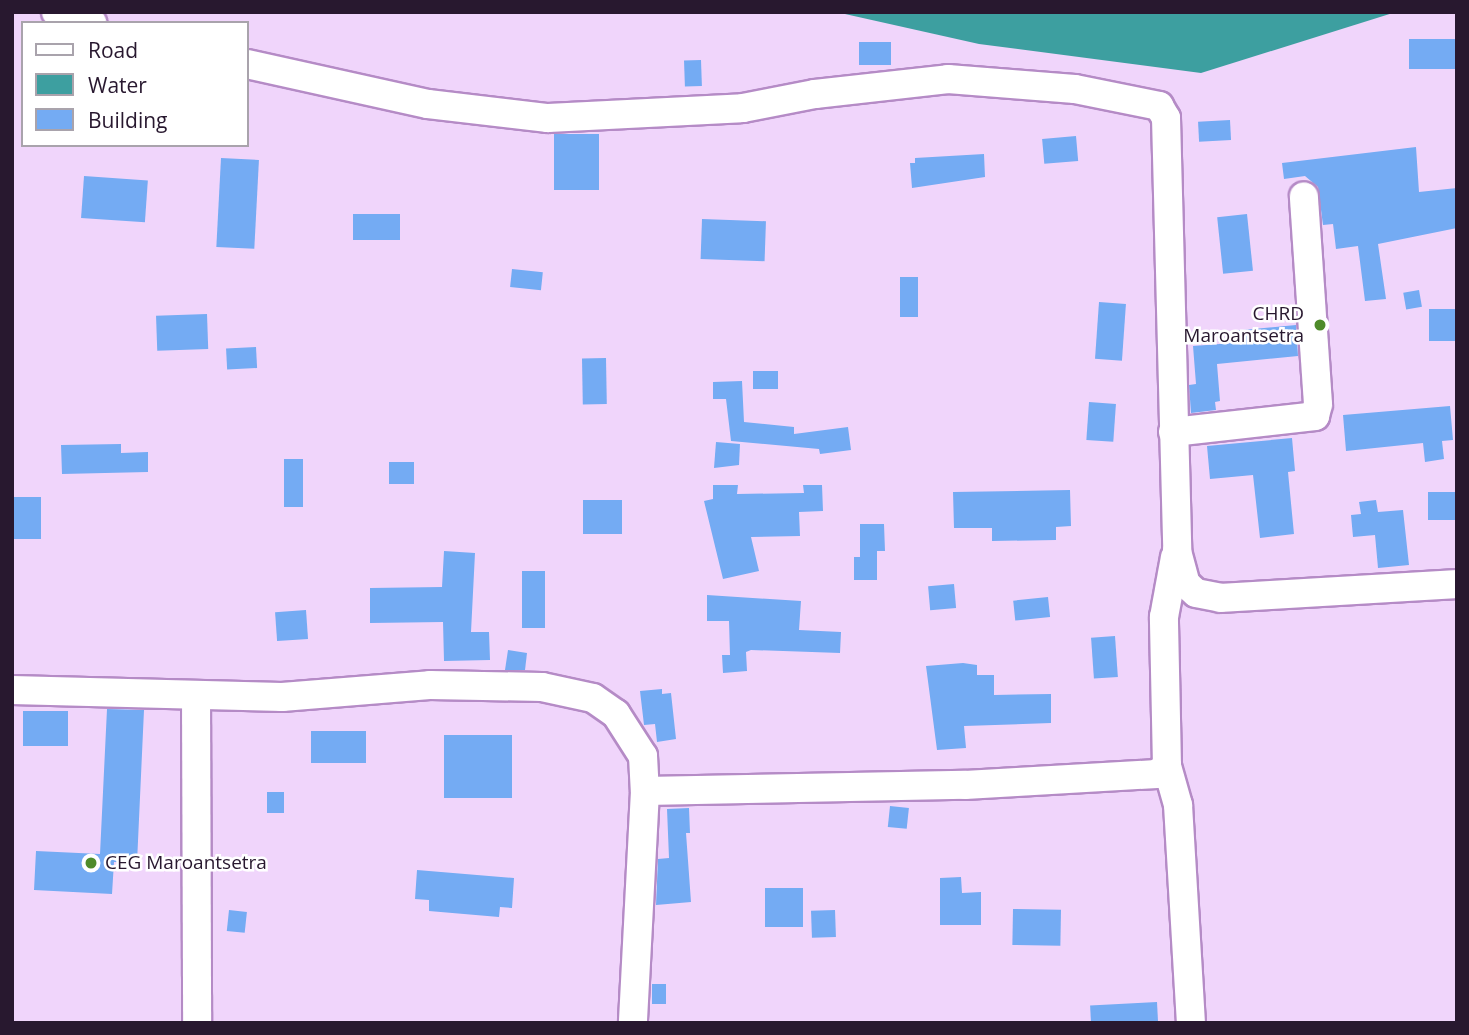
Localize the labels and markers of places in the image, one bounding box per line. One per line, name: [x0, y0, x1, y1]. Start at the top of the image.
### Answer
place label: CHRD Maroantsetra: [1183, 303, 1304, 347]
marker: CHRD Maroantsetra: [1310, 315, 1330, 335]
place label: CEG Maroantsetra: [105, 852, 267, 874]
marker: CEG Maroantsetra: [83, 855, 99, 871]

